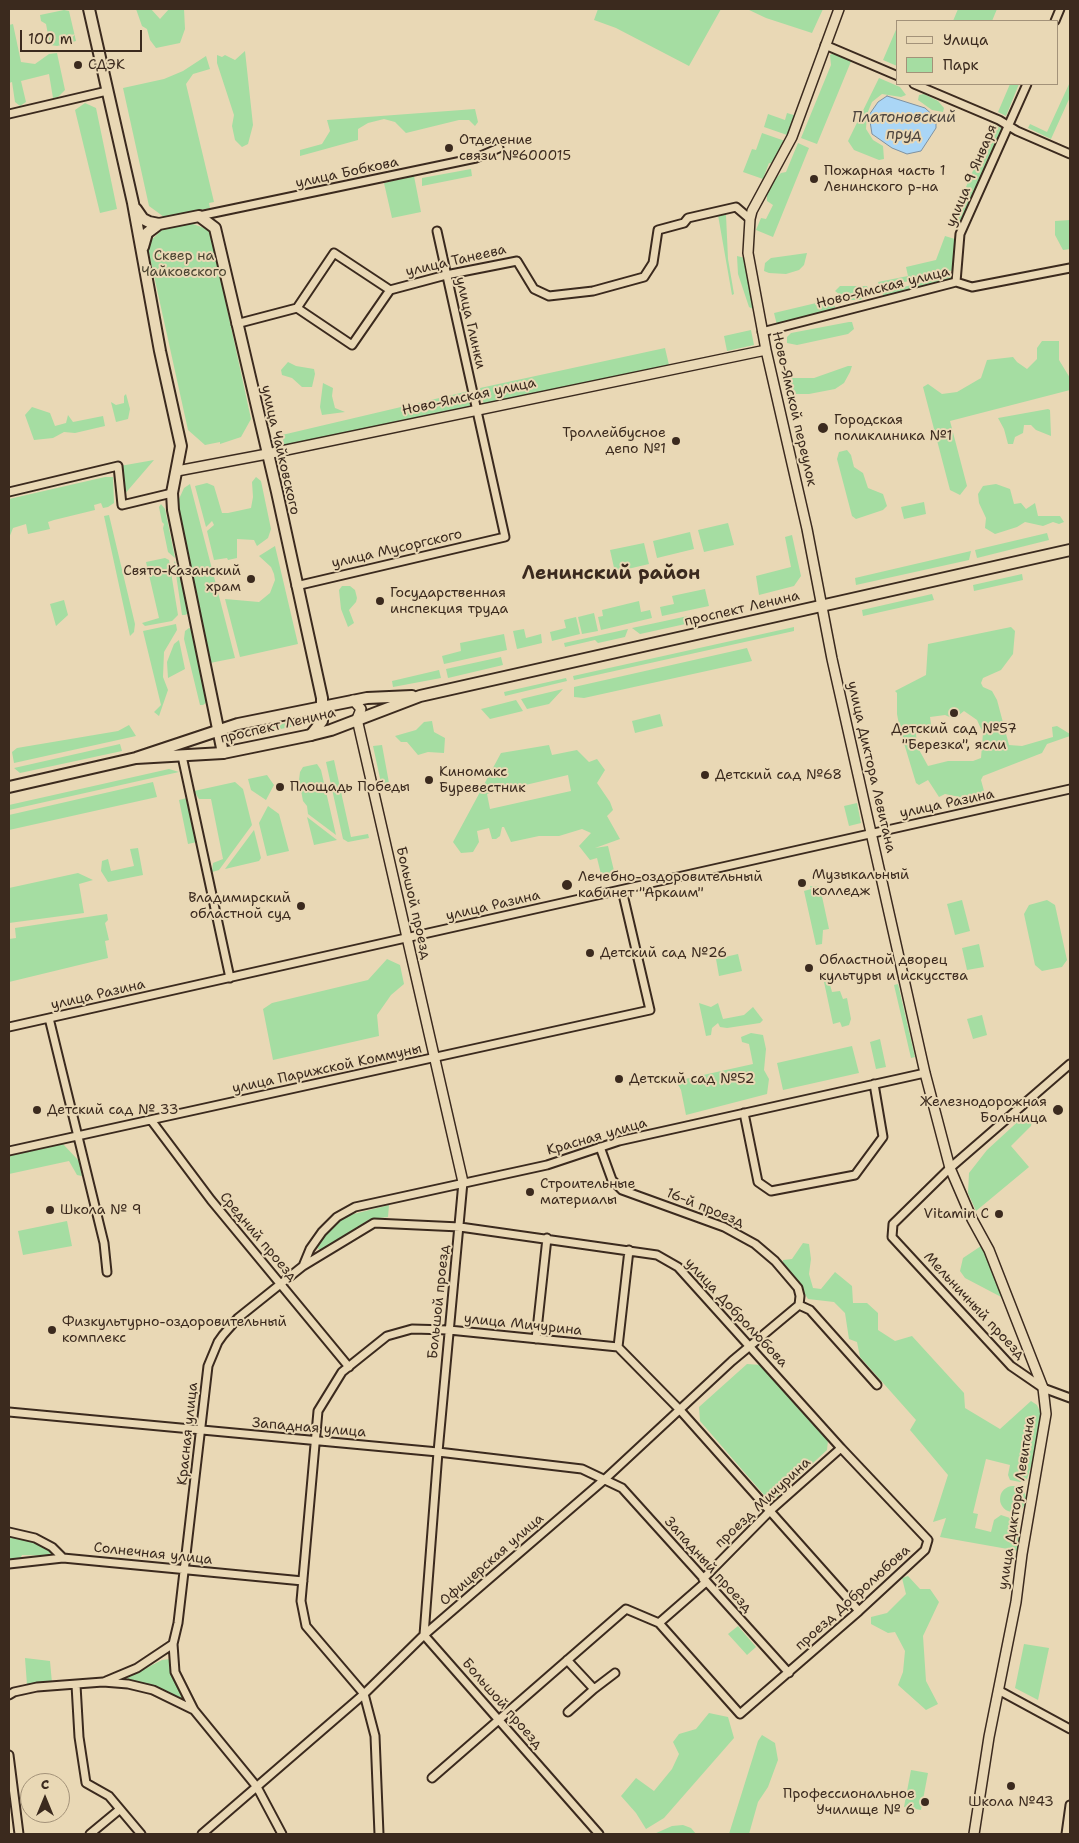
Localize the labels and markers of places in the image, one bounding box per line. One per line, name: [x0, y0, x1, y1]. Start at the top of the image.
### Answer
place label: СДЭК: [88, 57, 125, 73]
marker: СДЭК: [72, 59, 84, 71]
place label: Отделение связи №600015: [459, 132, 571, 164]
marker: Отделение связи №600015: [443, 142, 455, 154]
place label: Пожарная часть 1 Ленинского р-на: [824, 163, 945, 196]
marker: Пожарная часть 1 Ленинского р-на: [808, 173, 820, 185]
place label: Городская поликлиника №1: [834, 412, 952, 444]
marker: Городская поликлиника №1: [816, 421, 830, 435]
place label: Троллейбусное депо №1: [562, 425, 666, 458]
marker: Троллейбусное депо №1: [670, 435, 682, 447]
place label: Свято-Казанский храм: [123, 563, 241, 596]
marker: Свято-Казанский храм: [245, 573, 257, 585]
place label: Государственная инспекция труда: [390, 585, 508, 618]
marker: Государственная инспекция труда: [374, 595, 386, 607]
marker: Детский сад №57 "Березка", ясли: [948, 707, 960, 719]
place label: Детский сад №57 "Березка", ясли: [891, 721, 1017, 754]
place label: Киномакс Буревестник: [439, 764, 526, 796]
place label: Детский сад №68: [715, 767, 842, 783]
marker: Детский сад №68: [699, 769, 711, 781]
marker: Киномакс Буревестник: [423, 774, 435, 786]
place label: Площадь Победы: [290, 779, 410, 795]
marker: Площадь Победы: [274, 781, 286, 793]
place label: Музыкальный колледж: [812, 867, 909, 900]
place label: Лечебно-оздоровительный кабинет "Аркаим": [578, 869, 763, 902]
marker: Музыкальный колледж: [796, 877, 808, 889]
marker: Лечебно-оздоровительный кабинет "Аркаим": [560, 878, 574, 892]
place label: Владимирский областной суд: [188, 890, 291, 922]
marker: Владимирский областной суд: [295, 900, 307, 912]
place label: Детский сад №26: [600, 945, 727, 961]
marker: Детский сад №26: [584, 947, 596, 959]
place label: Областной дворец культуры и искусства: [819, 952, 968, 984]
marker: Областной дворец культуры и искусства: [803, 962, 815, 974]
place label: Детский сад №52: [629, 1071, 755, 1087]
marker: Детский сад №52: [613, 1073, 625, 1085]
place label: Железнодорожная Больница: [920, 1094, 1047, 1126]
place label: Детский сад № 33: [47, 1102, 178, 1118]
marker: Железнодорожная Больница: [1051, 1103, 1065, 1117]
marker: Детский сад № 33: [31, 1104, 43, 1116]
place label: Строительные материалы: [540, 1176, 635, 1208]
marker: Строительные материалы: [524, 1186, 536, 1198]
place label: Школа № 9: [60, 1202, 142, 1218]
marker: Школа № 9: [44, 1204, 56, 1216]
place label: Vitamin C: [924, 1206, 989, 1222]
marker: Vitamin C: [993, 1208, 1005, 1220]
place label: Физкультурно-оздоровительный комплекс: [62, 1314, 287, 1346]
marker: Физкультурно-оздоровительный комплекс: [46, 1324, 58, 1336]
marker: Школа №43: [1005, 1780, 1017, 1792]
place label: Профессиональное Училище № 6: [783, 1786, 915, 1818]
place label: Школа №43: [968, 1794, 1054, 1810]
marker: Профессиональное Училище № 6: [919, 1796, 931, 1808]

